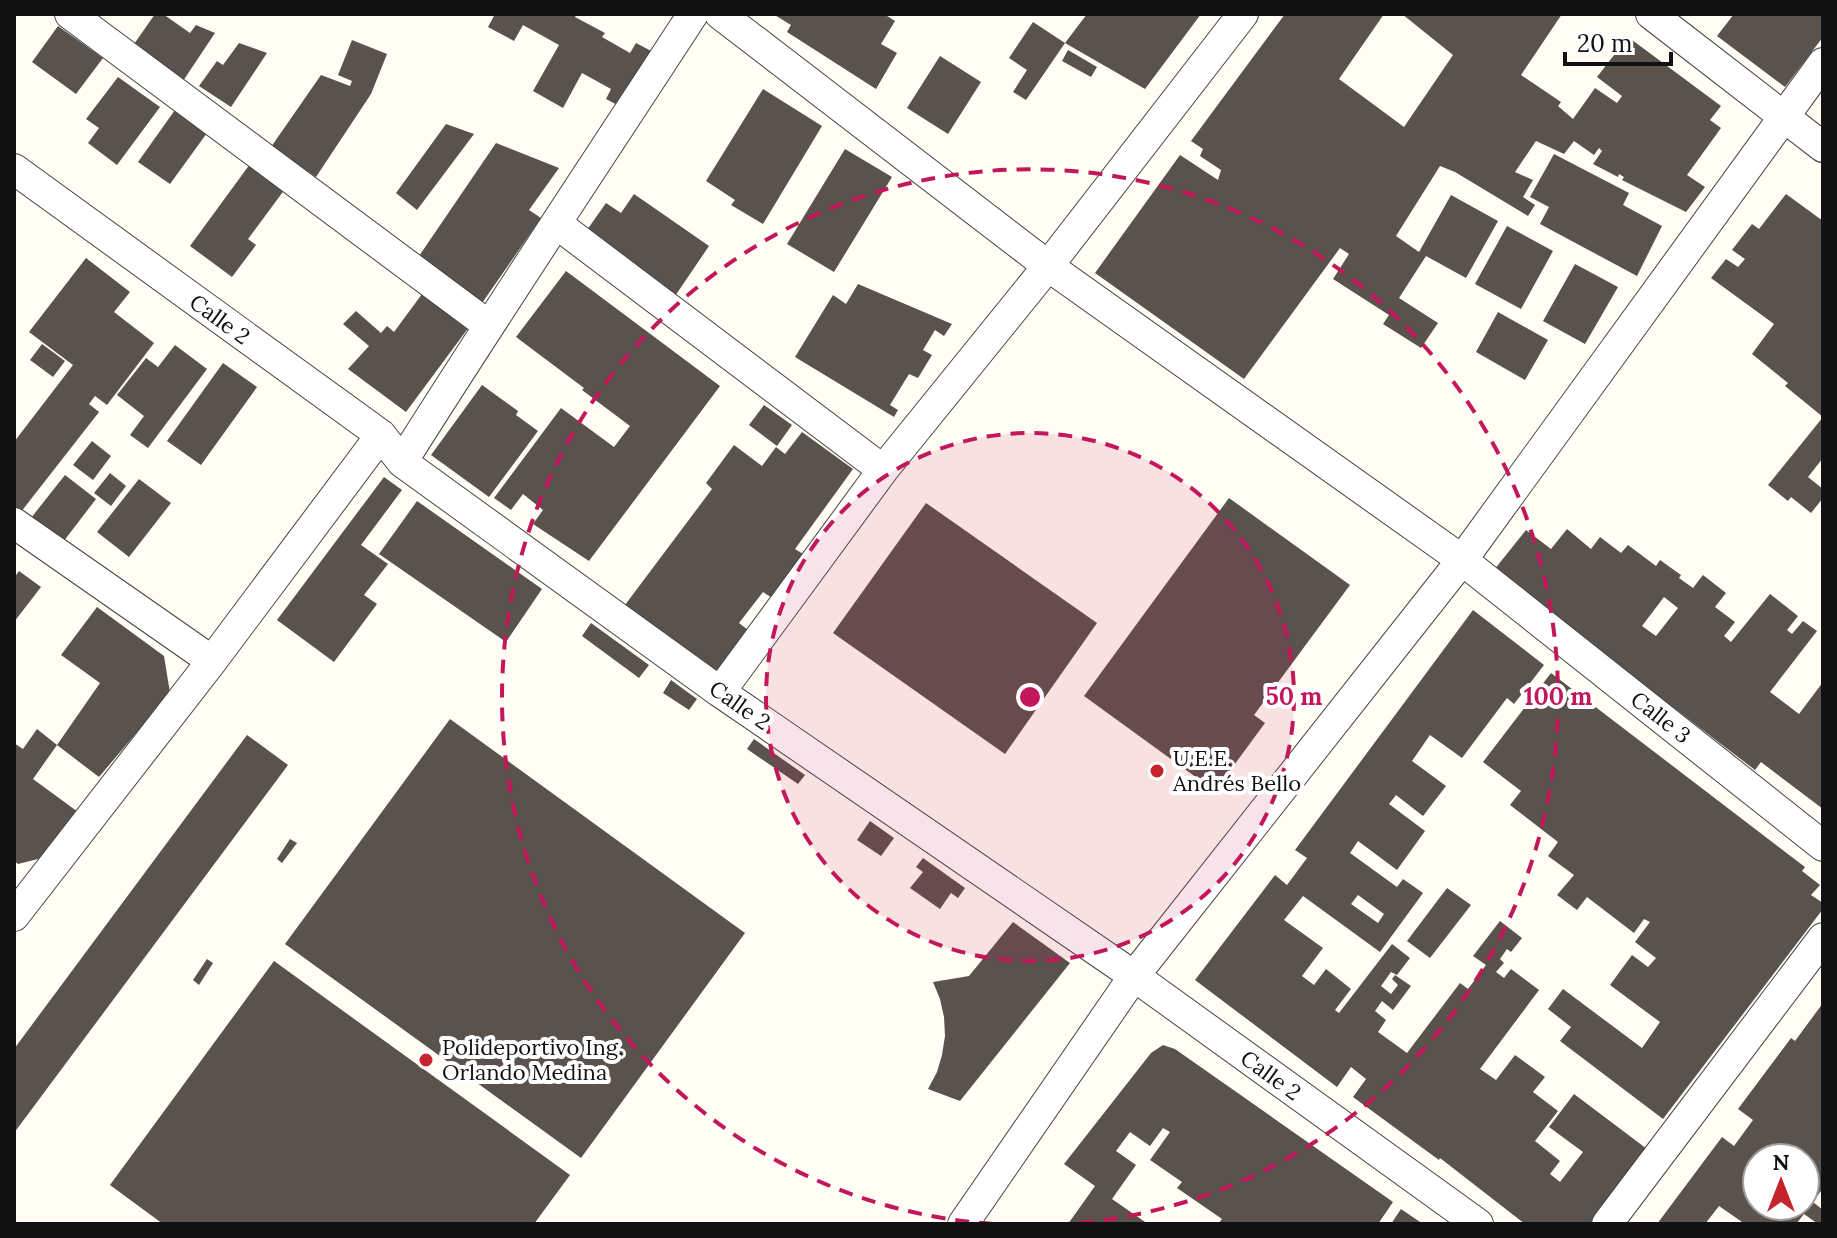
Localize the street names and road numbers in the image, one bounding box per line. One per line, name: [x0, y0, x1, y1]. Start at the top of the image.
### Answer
street label: Calle 2: [184, 288, 256, 350]
street label: Calle 2: [704, 674, 776, 736]
street label: Calle 3: [1625, 685, 1697, 749]
street label: Calle 2: [1235, 1044, 1307, 1106]

